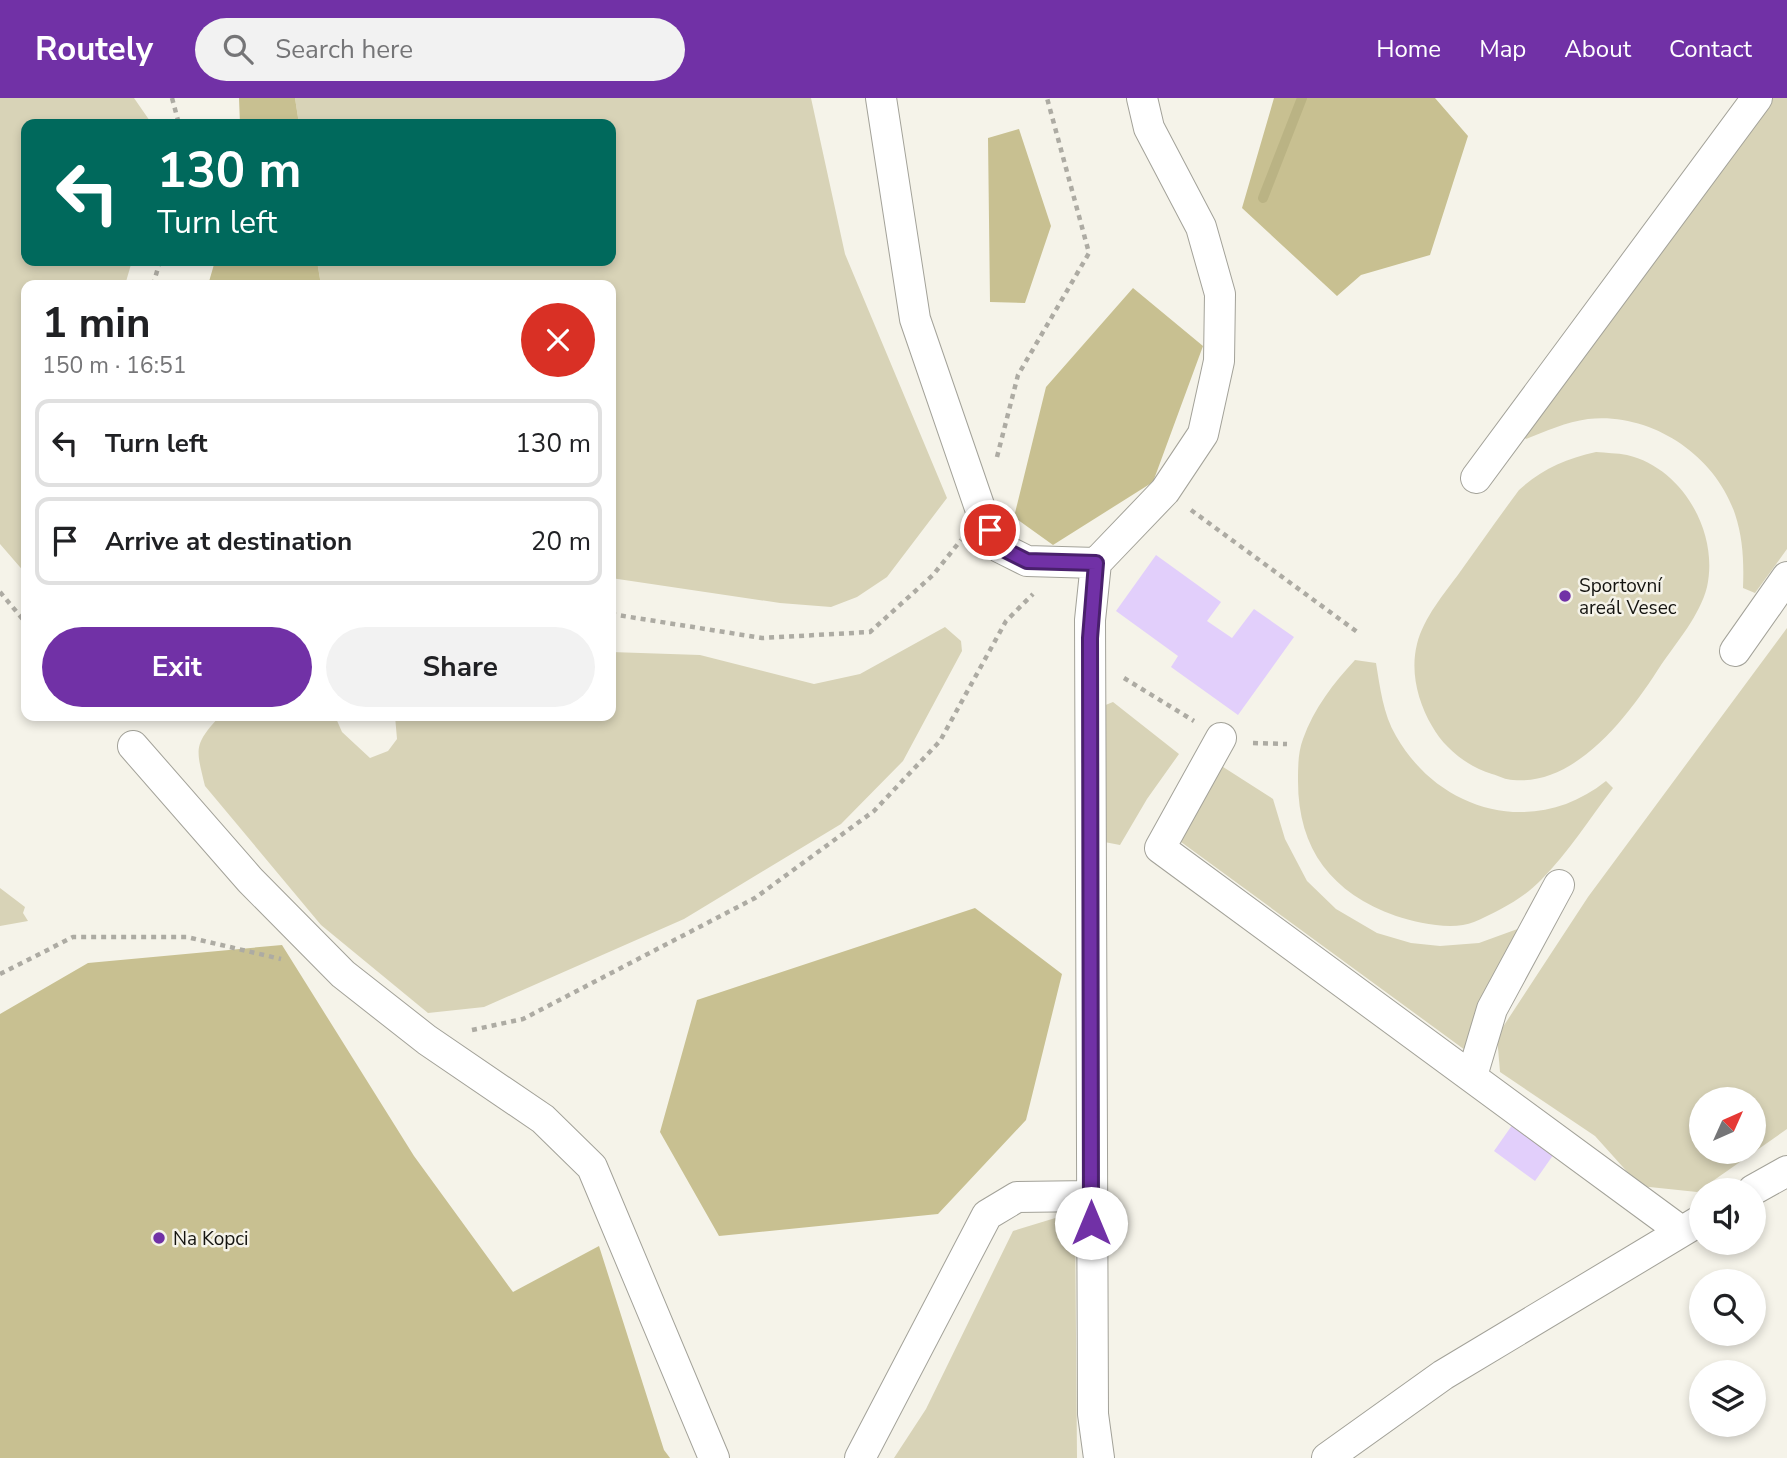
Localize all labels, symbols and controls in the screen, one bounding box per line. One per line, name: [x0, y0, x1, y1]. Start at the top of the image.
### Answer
search box: [195, 18, 685, 81]
text: Routely: [35, 27, 153, 72]
icon: search: [219, 30, 257, 68]
text: Search here: [275, 32, 413, 67]
text: Home: [1376, 33, 1441, 65]
text: Map: [1479, 33, 1526, 65]
text: About: [1564, 33, 1631, 65]
text: Contact: [1669, 33, 1752, 65]
text: 130 m: [157, 137, 301, 204]
icon: left: [42, 147, 133, 238]
text: Turn left: [157, 201, 277, 244]
text: 1 min: [42, 295, 151, 352]
button: close: [521, 303, 595, 377]
text: 150 m · 16:51: [42, 350, 187, 381]
icon: left: [46, 424, 84, 462]
text: Turn left: [105, 426, 208, 461]
text: 130 m: [515, 426, 591, 461]
pin: [960, 500, 1020, 560]
icon: arrive: [971, 511, 1009, 549]
icon: arrive: [46, 522, 84, 560]
text: Arrive at destination: [105, 524, 352, 559]
text: 20 m: [531, 524, 591, 559]
place label: Sportovní areál Vesec: [1579, 573, 1677, 621]
marker: Sportovní areál Vesec: [1557, 588, 1573, 604]
button: Exit: [42, 627, 312, 707]
button: Share: [326, 627, 595, 707]
north arrow: [1689, 1087, 1766, 1164]
map controls: [1689, 1087, 1766, 1437]
button: sound: [1689, 1178, 1766, 1255]
position arrow: [1054, 1186, 1128, 1260]
place label: Na Kopci: [173, 1226, 249, 1252]
marker: Na Kopci: [151, 1230, 167, 1246]
button: search: [1689, 1269, 1766, 1346]
button: layers: [1689, 1360, 1766, 1437]

